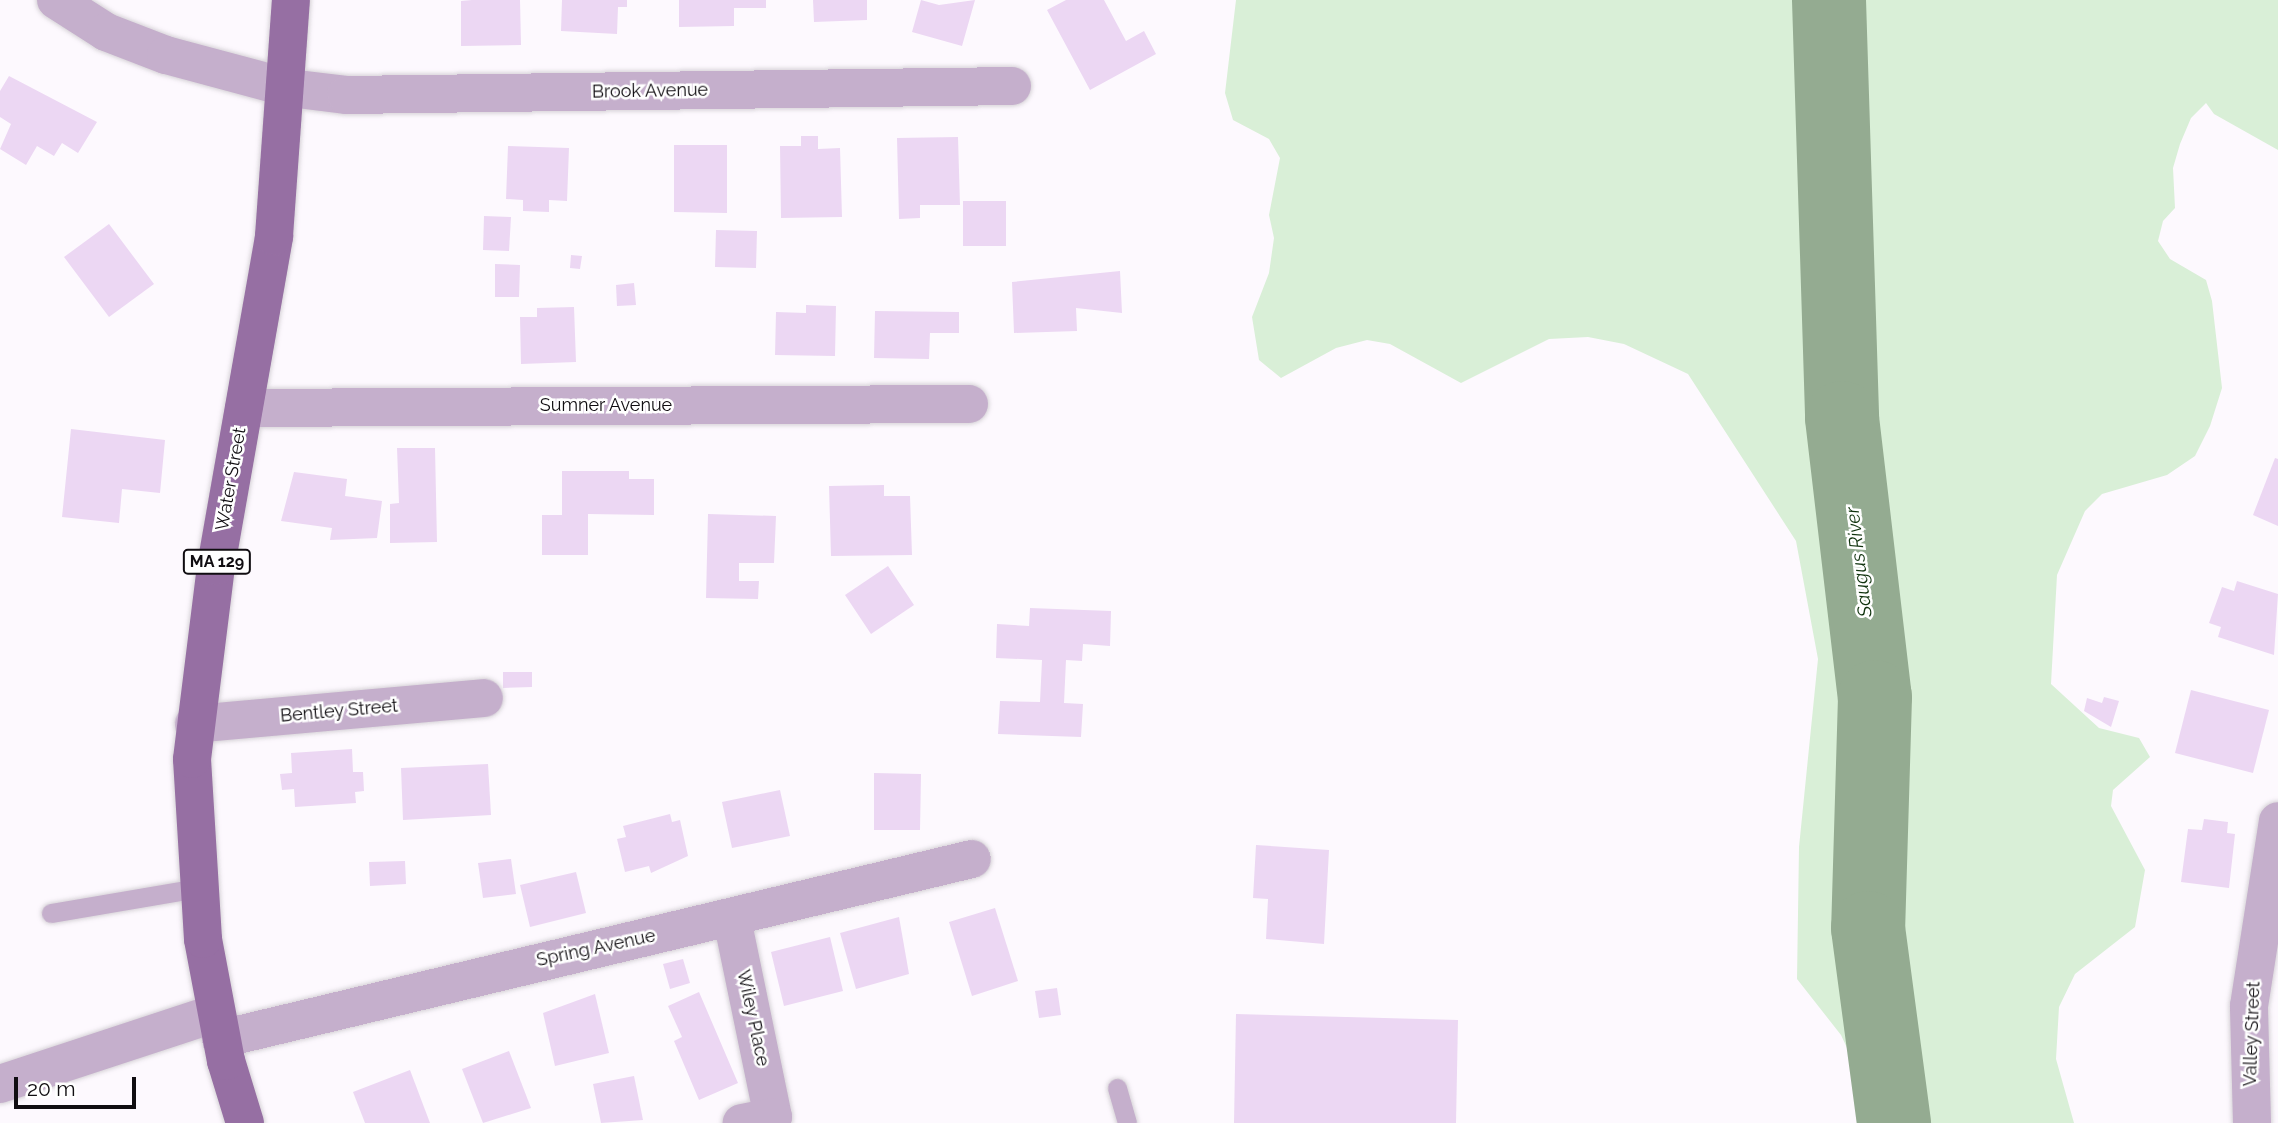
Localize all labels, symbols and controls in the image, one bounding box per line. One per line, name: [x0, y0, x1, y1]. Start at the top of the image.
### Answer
street label: Brook Avenue: [591, 79, 709, 103]
street label: Sumner Avenue: [539, 394, 673, 416]
street label: Water Street: [211, 425, 251, 533]
water label: Saugus River: [1841, 506, 1877, 618]
road number: MA 129: [182, 550, 252, 575]
street label: Bentley Street: [279, 695, 399, 727]
street label: Spring Avenue: [534, 925, 658, 971]
street label: Wiley Place: [732, 968, 774, 1068]
street label: Valley Street: [2239, 981, 2265, 1087]
scale bar: [18, 1064, 140, 1108]
text: 20 m: [27, 1076, 75, 1101]

